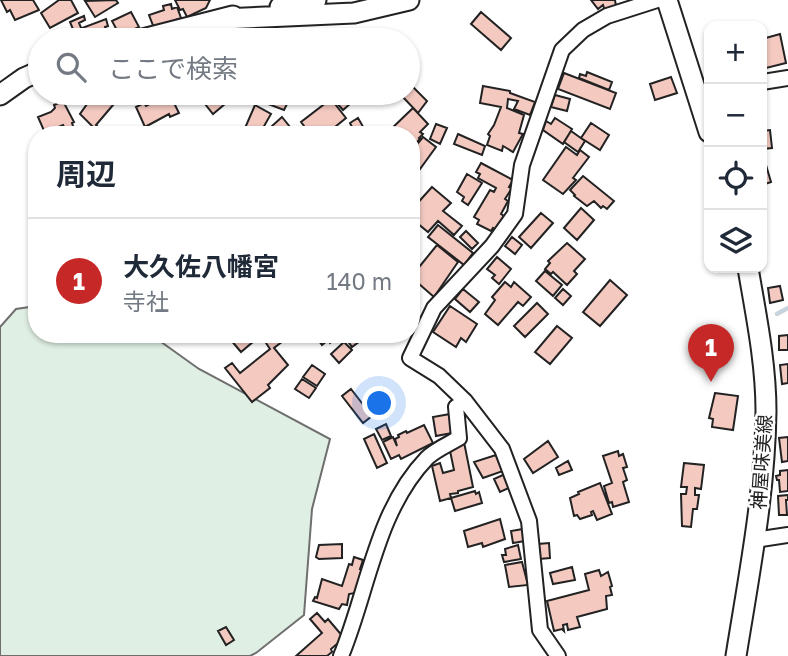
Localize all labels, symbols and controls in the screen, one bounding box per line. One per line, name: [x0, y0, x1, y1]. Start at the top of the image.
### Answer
map controls: [704, 21, 767, 273]
button: +: [704, 21, 767, 84]
search box: [28, 28, 420, 105]
icon: search: [52, 48, 90, 86]
text: ここで検索: [108, 53, 238, 84]
button: −: [704, 84, 767, 147]
button: locate: [704, 147, 767, 210]
text: 周辺: [56, 156, 116, 192]
button: layers: [704, 210, 767, 273]
text: 大久佐八幡宮: [123, 251, 279, 282]
text: 1: [73, 267, 85, 295]
text: 140 m: [326, 267, 392, 295]
text: 寺社: [123, 287, 169, 315]
pin: 1: [688, 324, 734, 382]
your location: [362, 386, 396, 420]
street label: 神屋味美線: [746, 414, 776, 510]

